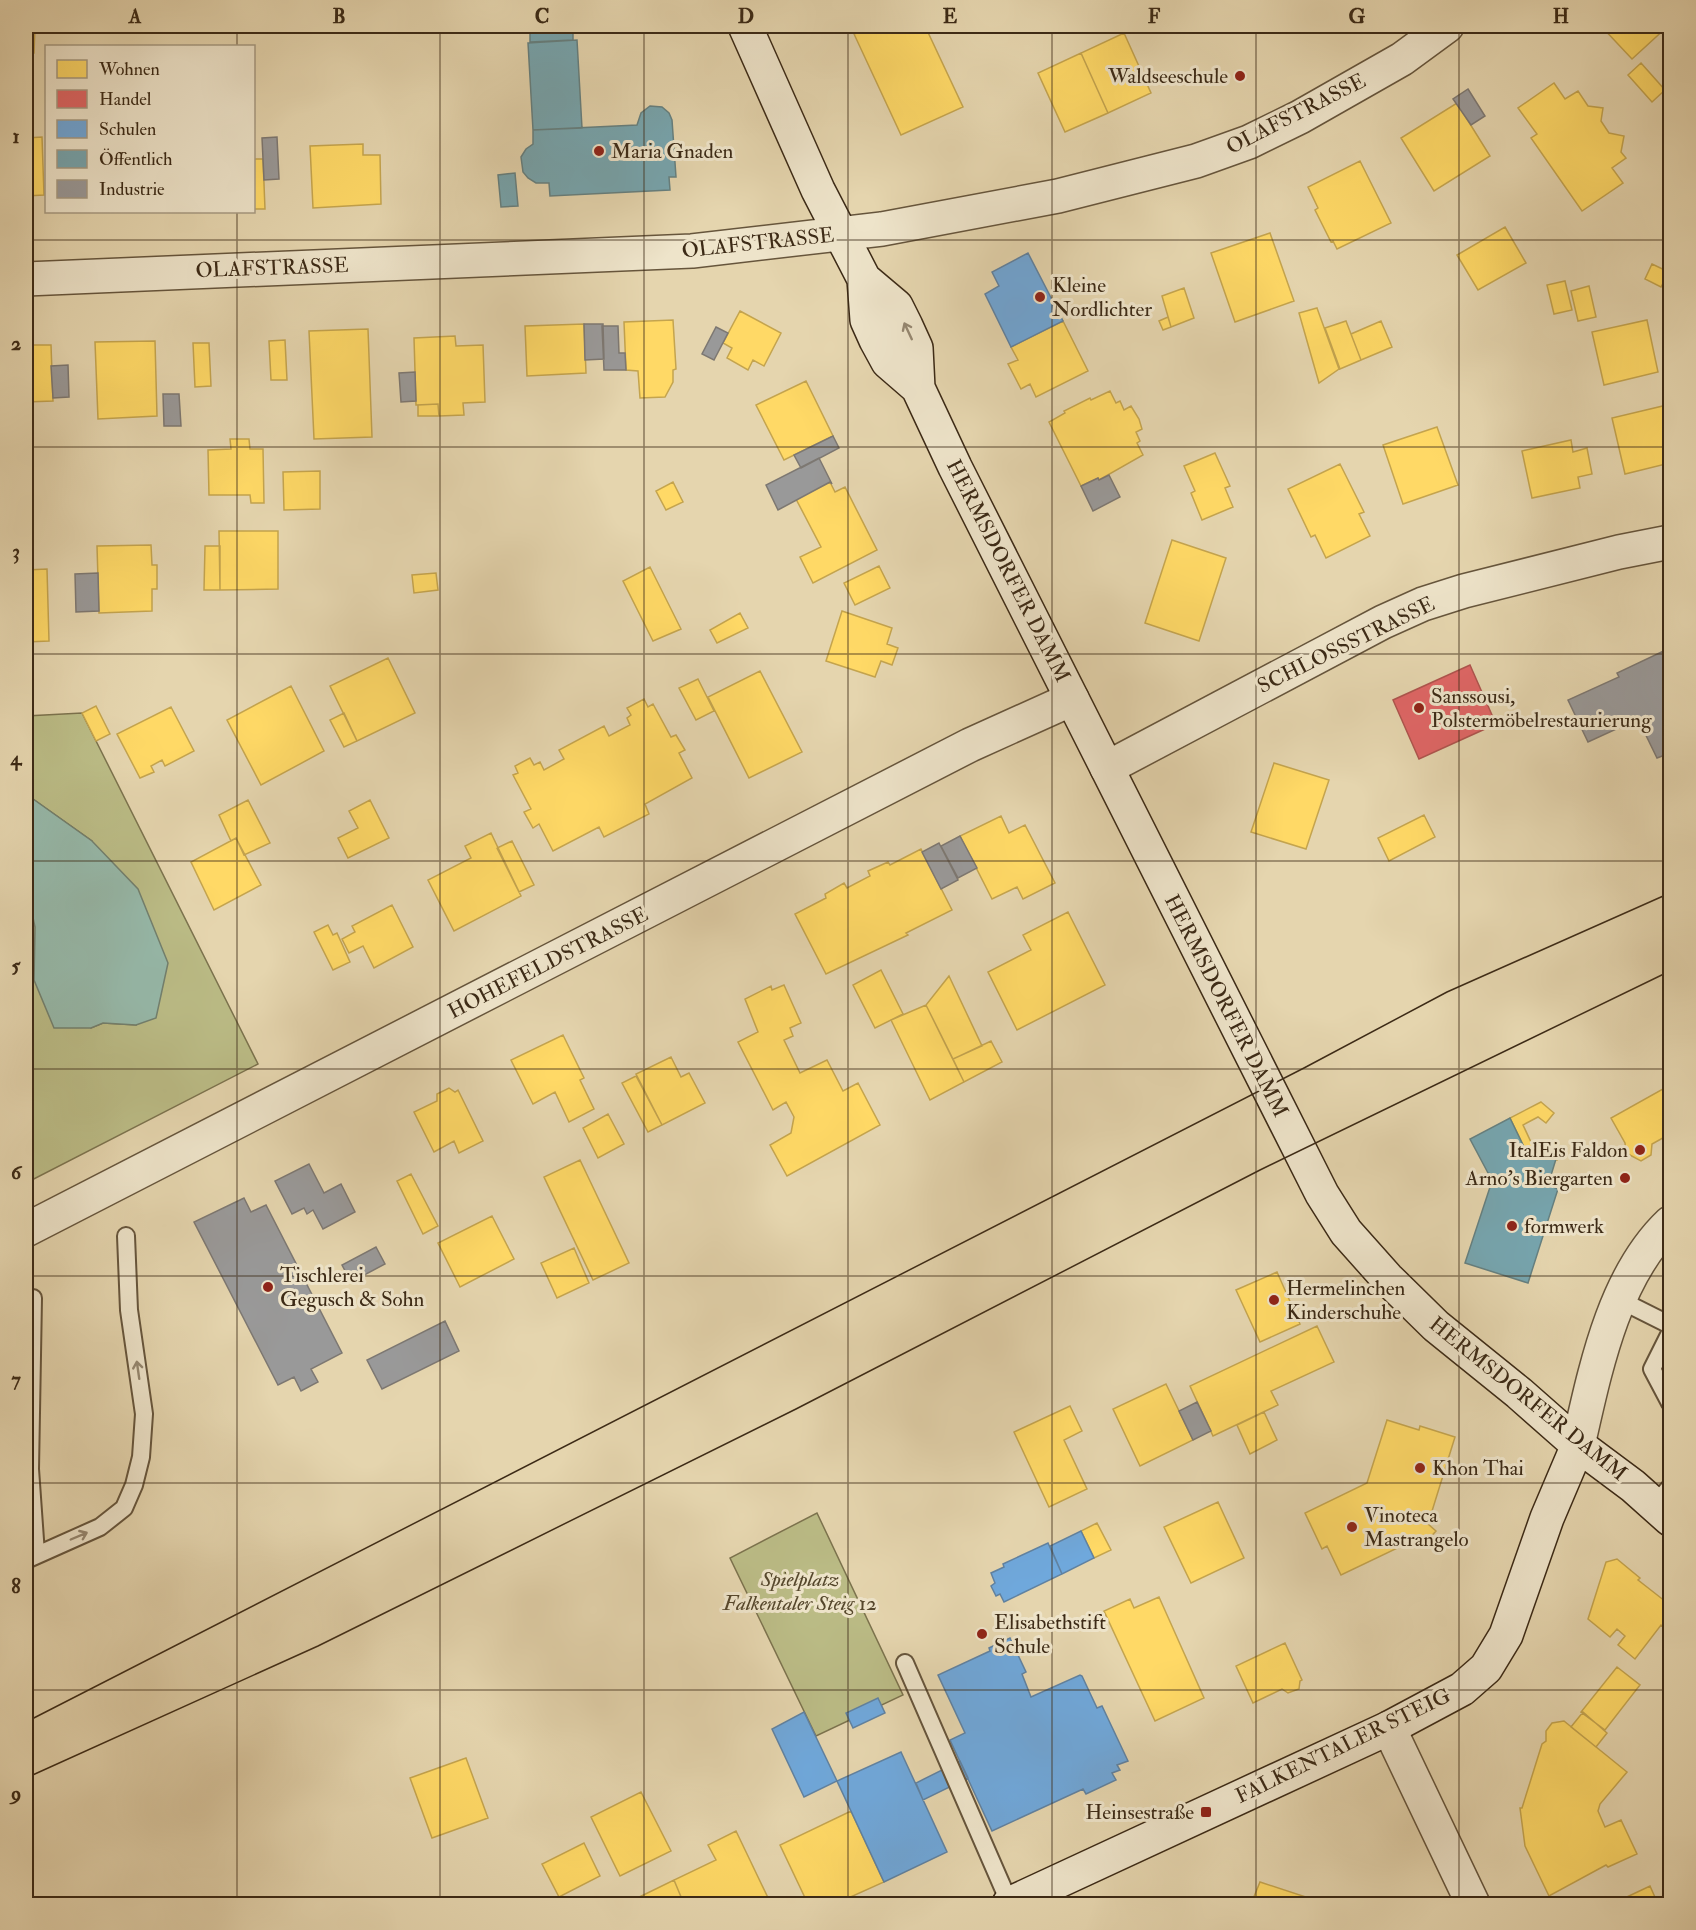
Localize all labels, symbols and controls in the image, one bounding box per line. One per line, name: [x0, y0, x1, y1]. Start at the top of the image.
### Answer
text: A: [128, 4, 142, 29]
text: B: [332, 4, 346, 29]
text: C: [535, 4, 549, 29]
text: D: [738, 4, 754, 29]
text: E: [943, 4, 958, 29]
text: F: [1148, 4, 1161, 29]
text: G: [1349, 4, 1366, 29]
text: H: [1553, 4, 1569, 29]
legend: [45, 45, 255, 213]
text: Wohnen: [98, 58, 160, 81]
place label: Waldseeschule: [1107, 63, 1228, 90]
street label: OLAFSTRASSE: [1222, 67, 1370, 161]
marker: Waldseeschule: [1233, 69, 1247, 83]
text: Handel: [99, 88, 152, 111]
text: Schulen: [99, 118, 156, 141]
text: 1: [12, 124, 20, 149]
place label: Maria Gnaden: [611, 138, 734, 165]
marker: Maria Gnaden: [592, 144, 606, 158]
text: Öffentlich: [99, 148, 173, 171]
text: Industrie: [99, 178, 165, 201]
street label: OLAFSTRASSE: [680, 222, 836, 264]
street label: OLAFSTRASSE: [195, 252, 349, 284]
place label: Kleine Nordlichter: [1052, 272, 1152, 323]
marker: Kleine Nordlichter: [1033, 290, 1047, 304]
one-way arrow: [902, 323, 914, 341]
text: 2: [11, 331, 21, 356]
street label: HERMSDORFER DAMM: [940, 455, 1076, 687]
text: 3: [12, 539, 20, 564]
street label: SCHLOSSSTRASSE: [1253, 590, 1439, 700]
place label: Sanssousi, Polstermöbelrestaurierung: [1431, 683, 1652, 734]
marker: Sanssousi, Polstermöbelrestaurierung: [1412, 701, 1426, 715]
text: 4: [10, 746, 23, 771]
street label: HERMSDORFER DAMM: [1158, 890, 1294, 1122]
street label: HOHEFELDSTRASSE: [443, 901, 653, 1025]
text: 5: [12, 953, 22, 978]
place label: ItalEis Faldon: [1509, 1137, 1628, 1164]
marker: ItalEis Faldon: [1633, 1143, 1647, 1157]
text: 6: [11, 1160, 23, 1185]
place label: Arno's Biergarten: [1464, 1165, 1613, 1192]
marker: Arno's Biergarten: [1618, 1171, 1632, 1185]
place label: formwerk: [1524, 1213, 1604, 1240]
marker: formwerk: [1505, 1219, 1519, 1233]
place label: Tischlerei Gegusch & Sohn: [280, 1262, 425, 1313]
place label: Hermelinchen Kinderschuhe: [1286, 1275, 1406, 1326]
marker: Tischlerei Gegusch & Sohn: [261, 1280, 275, 1294]
marker: Hermelinchen Kinderschuhe: [1267, 1293, 1281, 1307]
street label: HERMSDORFER DAMM: [1424, 1311, 1632, 1487]
one-way arrow: [132, 1361, 143, 1380]
text: 7: [11, 1367, 21, 1392]
place label: Khon Thai: [1432, 1455, 1524, 1482]
marker: Khon Thai: [1413, 1461, 1427, 1475]
place label: Vinoteca Mastrangelo: [1364, 1502, 1469, 1553]
marker: Vinoteca Mastrangelo: [1345, 1520, 1359, 1534]
one-way arrow: [69, 1530, 88, 1541]
park label: Spielplatz Falkentaler Steig 12: [722, 1566, 877, 1617]
text: 8: [11, 1574, 21, 1599]
place label: Elisabethstift Schule: [994, 1609, 1106, 1660]
marker: Elisabethstift Schule: [975, 1627, 989, 1641]
street label: FALKENTALER STEIG: [1231, 1682, 1455, 1810]
text: 9: [9, 1781, 21, 1806]
place label: Heinsestraße: [1085, 1799, 1194, 1826]
marker: Heinsestraße: [1199, 1805, 1213, 1819]

